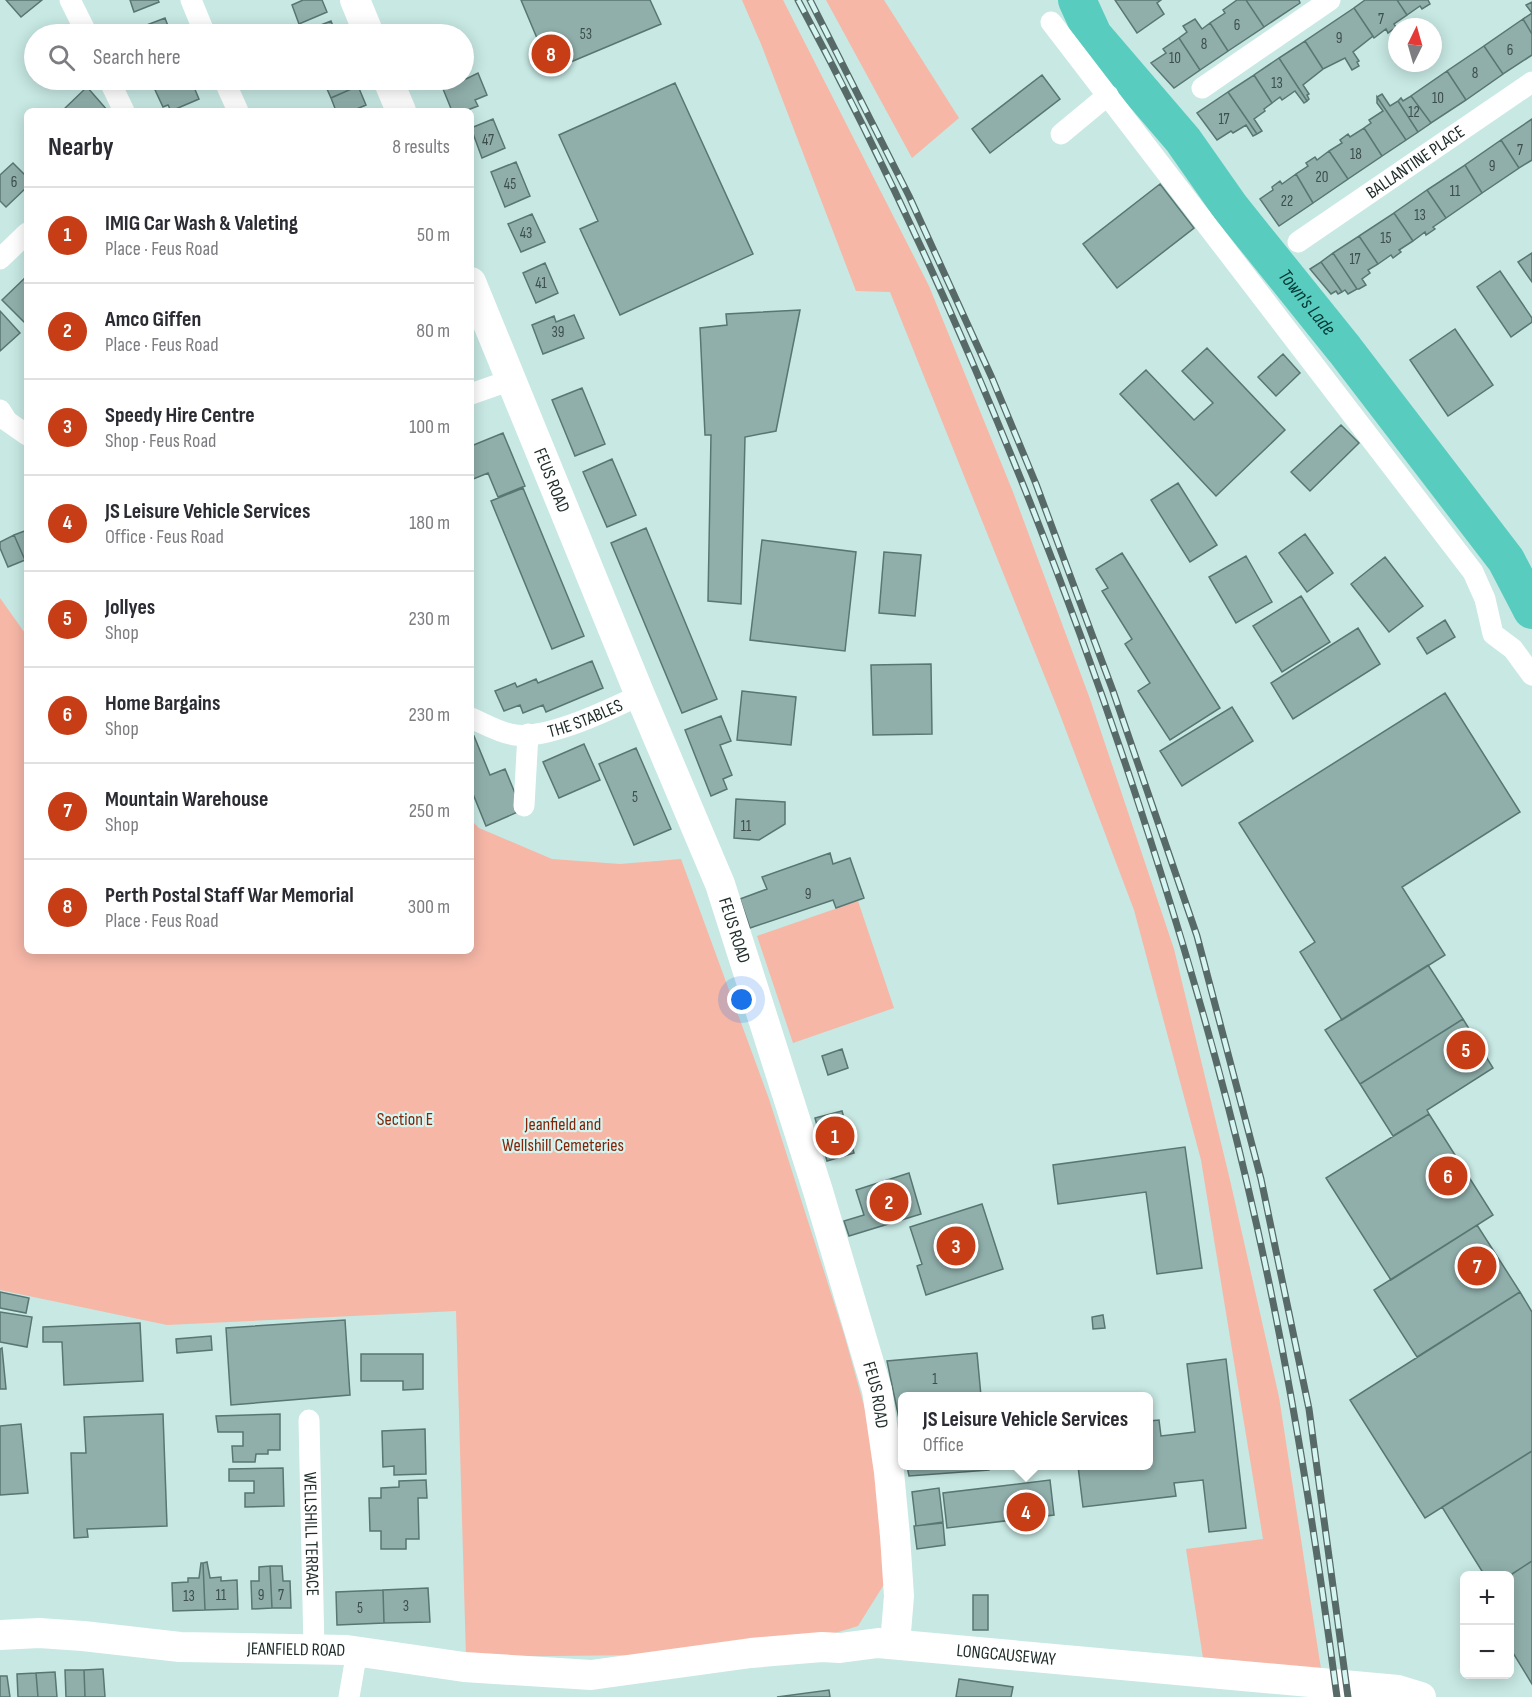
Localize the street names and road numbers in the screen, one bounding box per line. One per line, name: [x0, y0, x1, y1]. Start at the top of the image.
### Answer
street label: BALLANTINE PLACE: [1362, 121, 1469, 203]
street label: FEUS ROAD: [530, 445, 575, 515]
street label: THE STABLES: [545, 694, 626, 742]
street label: FEUS ROAD: [714, 895, 755, 966]
street label: FEUS ROAD: [859, 1359, 893, 1430]
street label: WELLSHILL TERRACE: [300, 1472, 323, 1596]
street label: JEANFIELD ROAD: [246, 1638, 345, 1660]
street label: LONGCAUSEWAY: [956, 1640, 1057, 1670]

